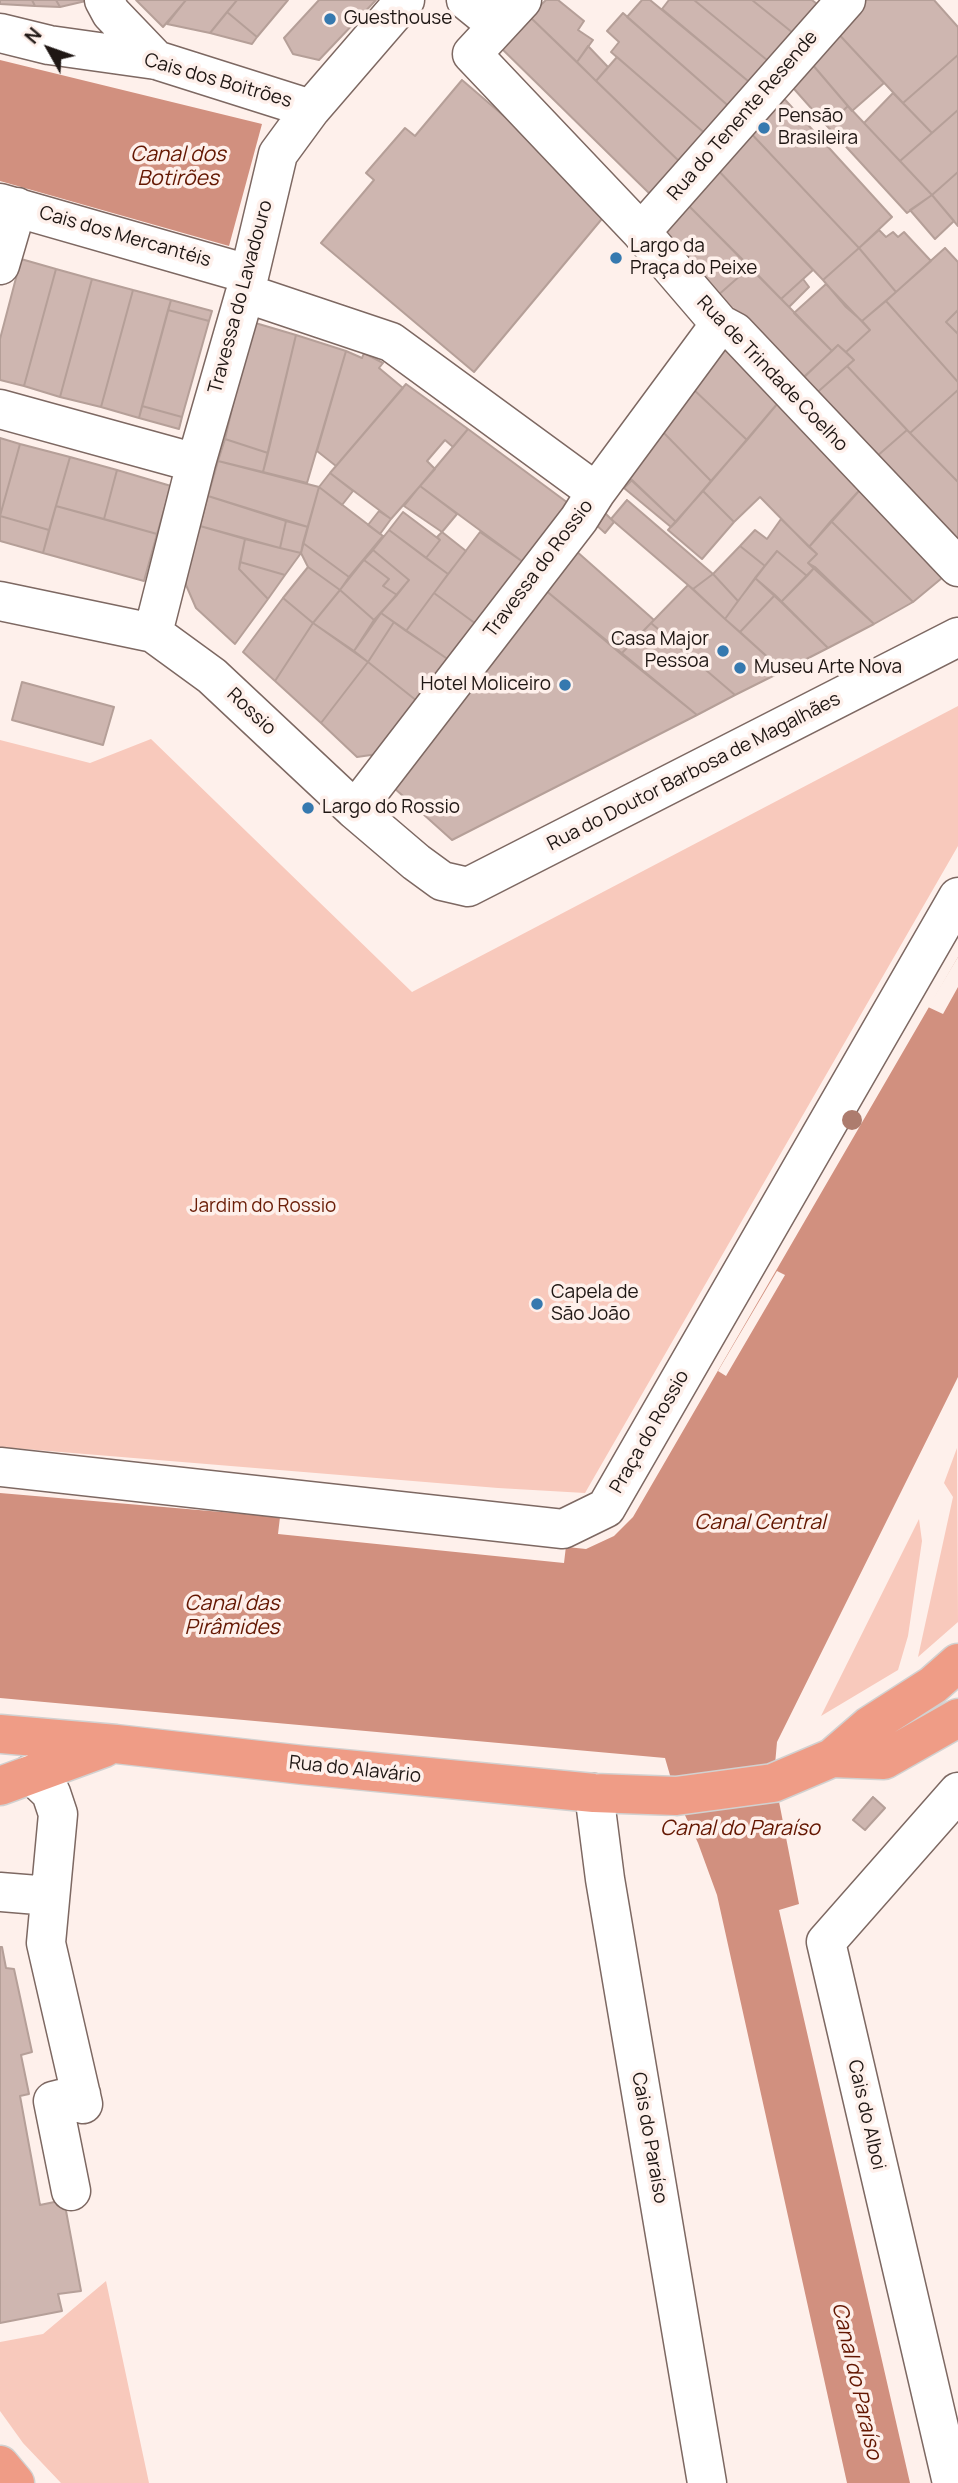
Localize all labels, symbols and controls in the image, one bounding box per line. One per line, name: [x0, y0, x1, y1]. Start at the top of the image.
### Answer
place label: Guesthouse: [344, 8, 452, 30]
marker: Guesthouse: [322, 11, 338, 27]
north arrow: [14, 14, 84, 84]
text: N: [19, 22, 47, 49]
street label: Rua do Tenente Resende: [663, 26, 823, 206]
street label: Cais dos Boitrões: [142, 49, 294, 113]
place label: Pensão Brasileira: [778, 106, 858, 150]
marker: Pensão Brasileira: [756, 120, 772, 136]
water label: Canal dos Botirões: [130, 142, 226, 192]
street label: Travessa do Lavadouro: [204, 198, 278, 396]
street label: Cais dos Mercantéis: [36, 202, 214, 272]
place label: Largo da Praça do Peixe: [630, 236, 757, 280]
marker: Largo da Praça do Peixe: [608, 250, 624, 266]
street label: Rua de Trindade Coelho: [692, 291, 852, 457]
street label: Travessa do Rossio: [480, 496, 598, 642]
place label: Casa Major Pessoa: [611, 629, 709, 673]
marker: Casa Major Pessoa: [715, 643, 731, 659]
place label: Museu Arte Nova: [754, 657, 902, 679]
marker: Museu Arte Nova: [732, 660, 748, 676]
place label: Hotel Moliceiro: [420, 674, 551, 696]
marker: Hotel Moliceiro: [557, 677, 573, 693]
street label: Rossio: [222, 684, 280, 740]
street label: Rua do Doutor Barbosa de Magalhães: [544, 688, 844, 856]
place label: Largo do Rossio: [322, 797, 460, 819]
marker: Largo do Rossio: [300, 800, 316, 816]
park label: Jardim do Rossio: [190, 1196, 336, 1218]
place label: Capela de São João: [551, 1282, 639, 1326]
marker: Capela de São João: [529, 1296, 545, 1312]
street label: Praça do Rossio: [606, 1366, 694, 1498]
water label: Canal Central: [694, 1510, 826, 1536]
water label: Canal das Pirâmides: [184, 1591, 280, 1641]
street label: Rua do Alavário: [288, 1752, 422, 1788]
water label: Canal do Paraíso: [660, 1816, 820, 1842]
street label: Cais do Alboi: [842, 2058, 890, 2172]
street label: Cais do Paraíso: [626, 2071, 672, 2205]
water label: Canal do Paraíso: [826, 2300, 886, 2462]

